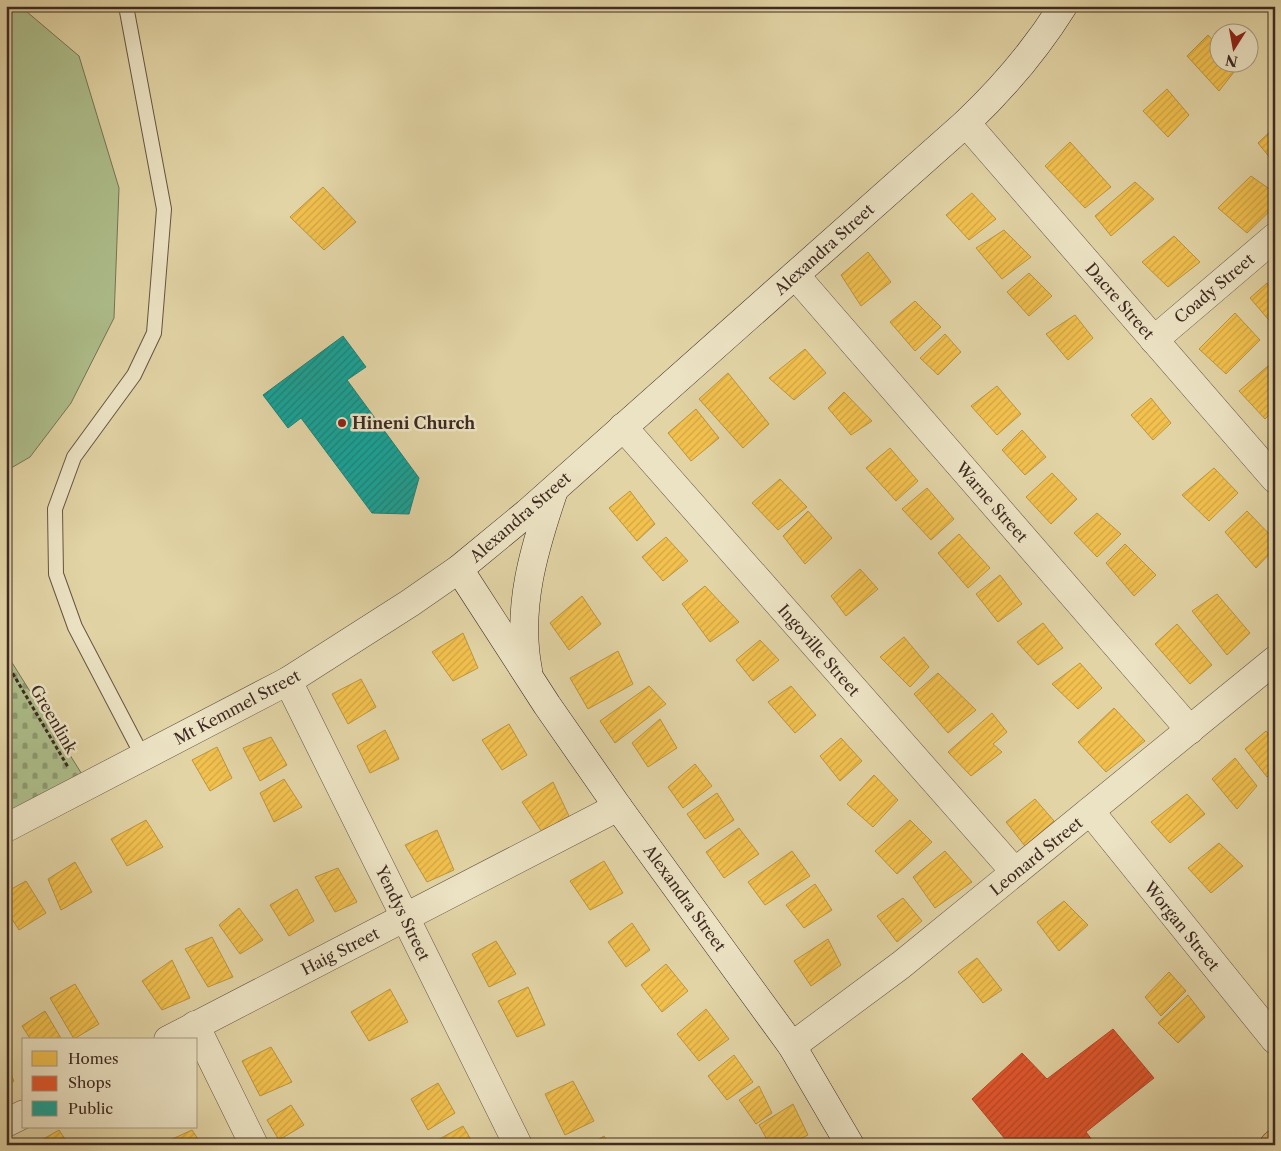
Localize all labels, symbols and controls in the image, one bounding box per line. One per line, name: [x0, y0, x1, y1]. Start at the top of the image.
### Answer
north arrow: [1208, 22, 1258, 72]
text: N: [1224, 51, 1239, 71]
street label: Alexandra Street: [769, 199, 878, 300]
street label: Coady Street: [1170, 249, 1258, 327]
street label: Dacre Street: [1081, 259, 1159, 344]
place label: Hineni Church: [352, 413, 475, 433]
marker: Hineni Church: [336, 417, 348, 429]
street label: Warne Street: [951, 457, 1033, 546]
street label: Alexandra Street: [465, 468, 575, 567]
street label: Ingoville Street: [774, 600, 865, 700]
street label: Mt Kemmel Street: [171, 665, 304, 749]
street label: Greenlink: [26, 681, 82, 758]
street label: Leonard Street: [986, 812, 1087, 900]
street label: Alexandra Street: [639, 840, 731, 956]
street label: Yendys Street: [371, 861, 435, 964]
street label: Worgan Street: [1139, 877, 1224, 975]
street label: Haig Street: [298, 923, 383, 979]
legend: [22, 1038, 198, 1128]
text: Homes: [68, 1049, 119, 1068]
text: Shops: [68, 1073, 111, 1092]
text: Public: [68, 1099, 113, 1118]

